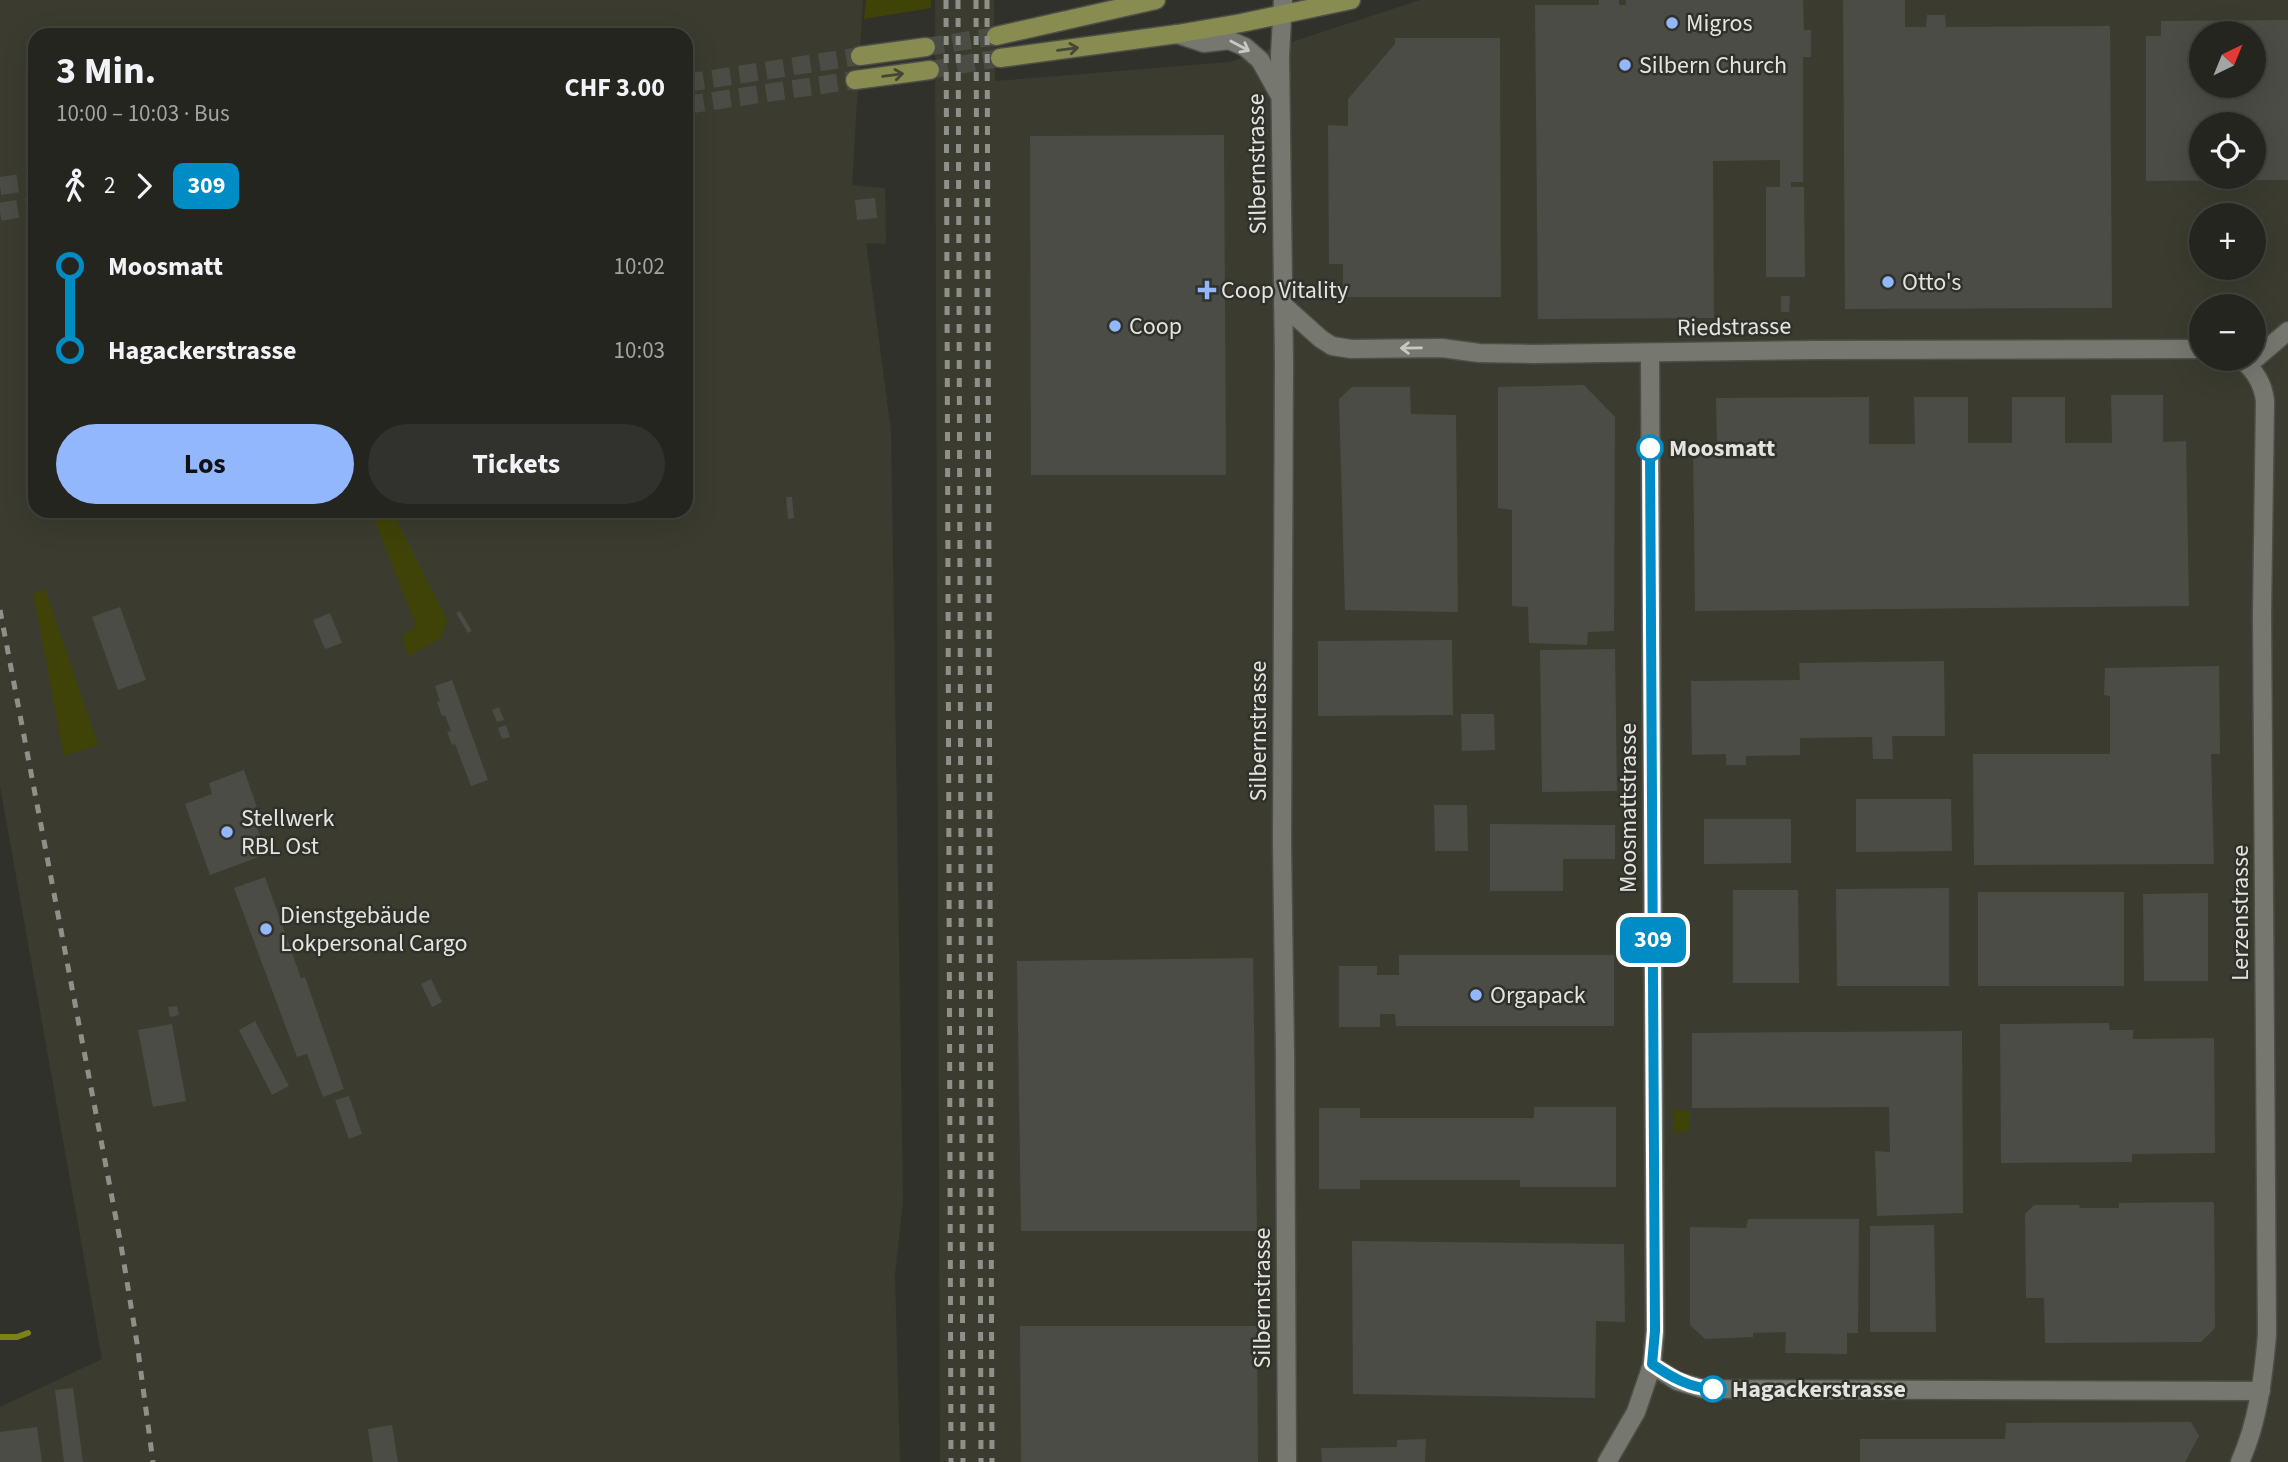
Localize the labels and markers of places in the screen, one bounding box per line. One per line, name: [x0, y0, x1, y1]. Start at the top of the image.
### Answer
place label: Migros: [1686, 6, 1753, 41]
marker: Migros: [1664, 15, 1680, 31]
place label: Silbern Church: [1639, 48, 1787, 83]
marker: Silbern Church: [1617, 57, 1633, 73]
place label: Otto's: [1902, 265, 1961, 300]
place label: Coop Vitality: [1221, 273, 1348, 308]
marker: Otto's: [1880, 274, 1896, 290]
marker: Coop Vitality: [1199, 282, 1215, 298]
place label: Coop: [1129, 309, 1182, 344]
marker: Coop: [1107, 318, 1123, 334]
place label: Moosmatt: [1669, 431, 1775, 466]
marker: Moosmatt: [1637, 435, 1663, 461]
place label: Stellwerk RBL Ost: [241, 801, 335, 864]
marker: Stellwerk RBL Ost: [219, 824, 235, 840]
place label: Dienstgebäude Lokpersonal Cargo: [280, 898, 468, 961]
marker: Dienstgebäude Lokpersonal Cargo: [258, 921, 274, 937]
place label: Orgapack: [1490, 978, 1586, 1013]
marker: Orgapack: [1468, 987, 1484, 1003]
place label: Hagackerstrasse: [1732, 1372, 1906, 1407]
marker: Hagackerstrasse: [1700, 1376, 1726, 1402]

